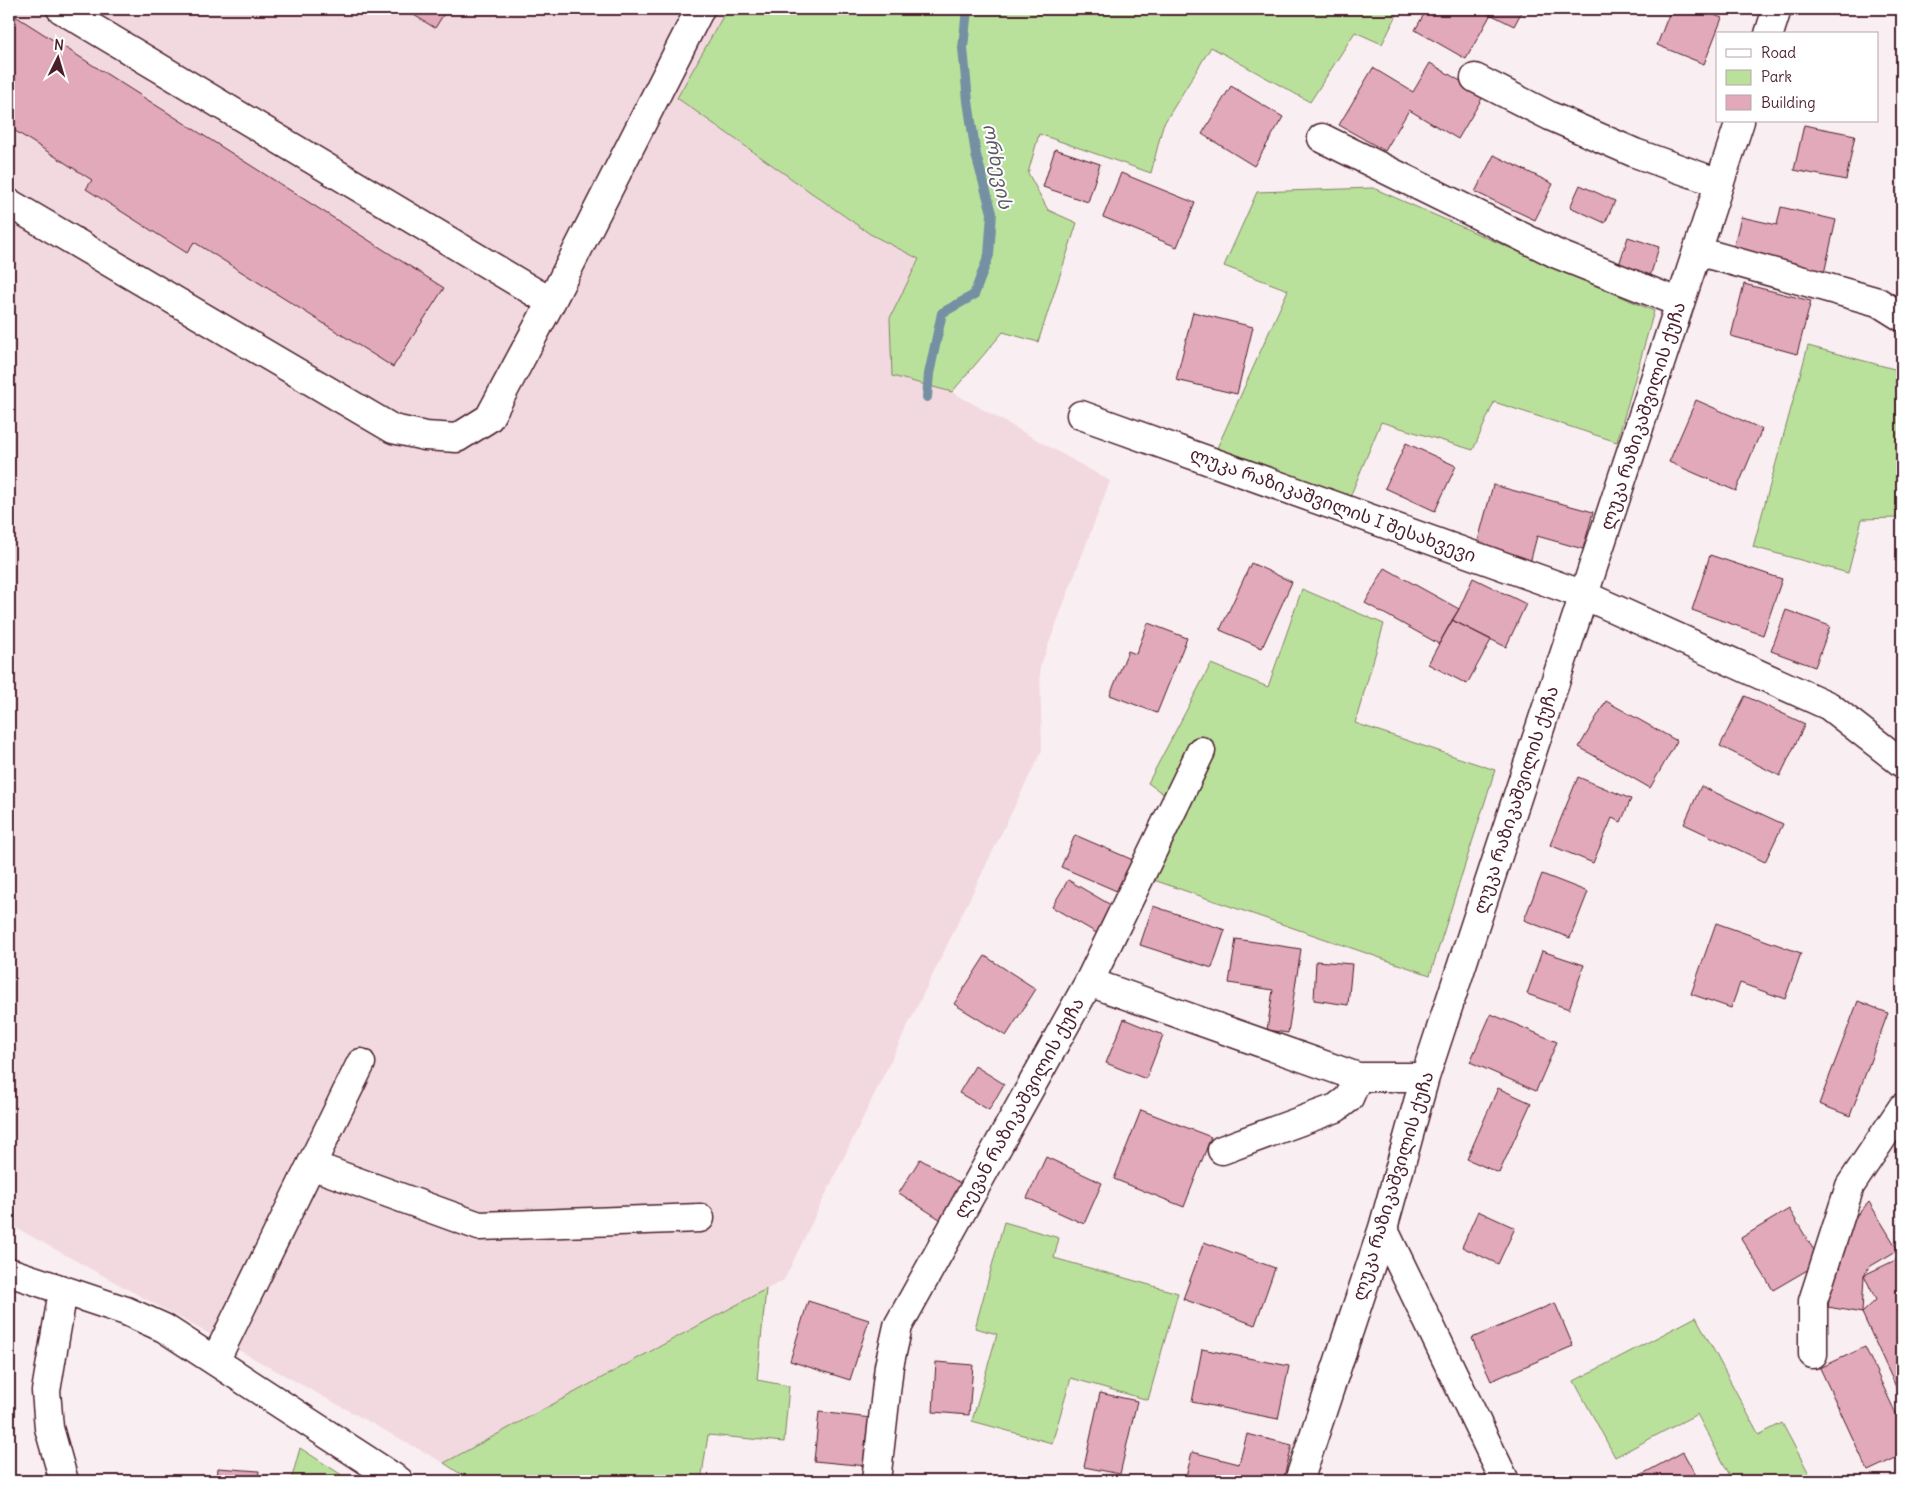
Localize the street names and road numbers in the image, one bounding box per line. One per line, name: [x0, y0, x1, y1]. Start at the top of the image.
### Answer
street label: ლუკა რაზიკაშვილის ქუჩა: [1595, 299, 1690, 533]
street label: ლუკა რაზიკაშვილის I შესახვევი: [1187, 442, 1479, 567]
street label: ლუკა რაზიკაშვილის ქუჩა: [1468, 683, 1563, 917]
street label: ლევან რაზიკაშვილის ქუჩა: [948, 993, 1089, 1222]
street label: ლუკა რაზიკაშვილის ქუჩა: [1347, 1068, 1438, 1303]

